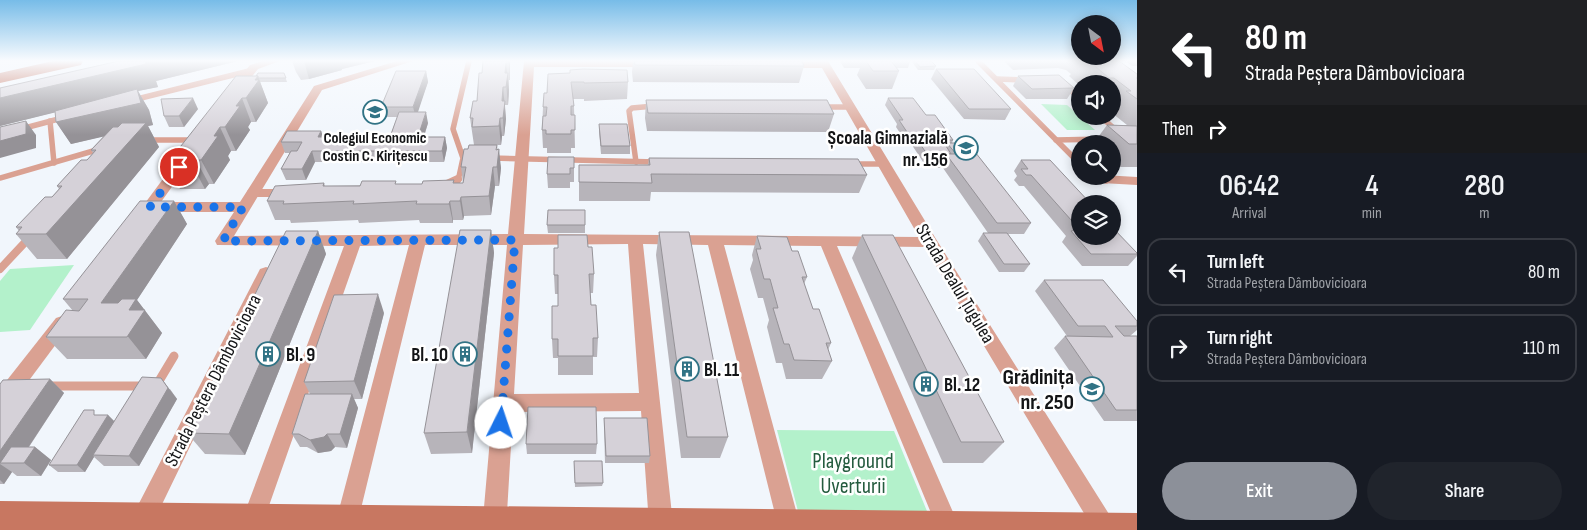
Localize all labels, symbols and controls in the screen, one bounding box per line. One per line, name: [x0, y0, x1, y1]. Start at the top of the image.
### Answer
north arrow: [1071, 15, 1121, 65]
map controls: [1071, 15, 1121, 245]
text: 80 m: [1245, 17, 1307, 60]
icon: left: [1162, 20, 1227, 85]
text: Strada Peștera Dâmbovicioara: [1245, 60, 1465, 87]
button: sound: [1071, 75, 1121, 125]
school or university icon: Colegiul Economic Costin C. Kirițescu: [362, 99, 388, 125]
icon: right: [1203, 115, 1231, 143]
text: Then: [1162, 118, 1193, 141]
place label: Școala Gimnazială nr. 156: [828, 127, 948, 172]
place label: Colegiul Economic Costin C. Kirițescu: [323, 129, 427, 166]
school or university icon: Școala Gimnazială nr. 156: [953, 135, 979, 161]
button: search: [1071, 135, 1121, 185]
pin: [158, 146, 200, 188]
icon: arrive: [165, 153, 193, 181]
text: 06:42: [1219, 168, 1279, 204]
text: 4: [1365, 168, 1379, 204]
text: 280: [1464, 168, 1505, 204]
button: layers: [1071, 195, 1121, 245]
text: Arrival: [1232, 204, 1267, 223]
text: min: [1362, 204, 1382, 223]
text: m: [1479, 204, 1490, 223]
street label: Strada Dealul Țugulea: [910, 220, 999, 348]
text: Turn left: [1207, 251, 1264, 274]
icon: left: [1164, 258, 1192, 286]
text: 80 m: [1528, 261, 1560, 284]
text: Strada Peștera Dâmbovicioara: [1207, 274, 1367, 293]
street label: Strada Peștera Dâmbovicioara: [160, 291, 267, 471]
text: Turn right: [1207, 327, 1272, 350]
icon: right: [1164, 334, 1192, 362]
text: 110 m: [1523, 337, 1560, 360]
building icon: Bl. 9: [255, 341, 281, 367]
building icon: Bl. 10: [452, 341, 478, 367]
place label: Bl. 9: [286, 344, 315, 367]
place label: Bl. 10: [411, 344, 448, 367]
text: Strada Peștera Dâmbovicioara: [1207, 350, 1367, 369]
building icon: Bl. 11: [674, 356, 700, 382]
place label: Bl. 11: [704, 359, 740, 382]
place label: Grădinița nr. 250: [1002, 364, 1074, 416]
building icon: Bl. 12: [913, 371, 939, 397]
place label: Bl. 12: [944, 374, 980, 397]
school or university icon: Grădinița nr. 250: [1079, 376, 1105, 402]
position arrow: [474, 396, 526, 448]
park label: Playground Uverturii: [812, 448, 894, 500]
button: Exit: [1162, 462, 1357, 520]
button: Share: [1367, 462, 1562, 520]

